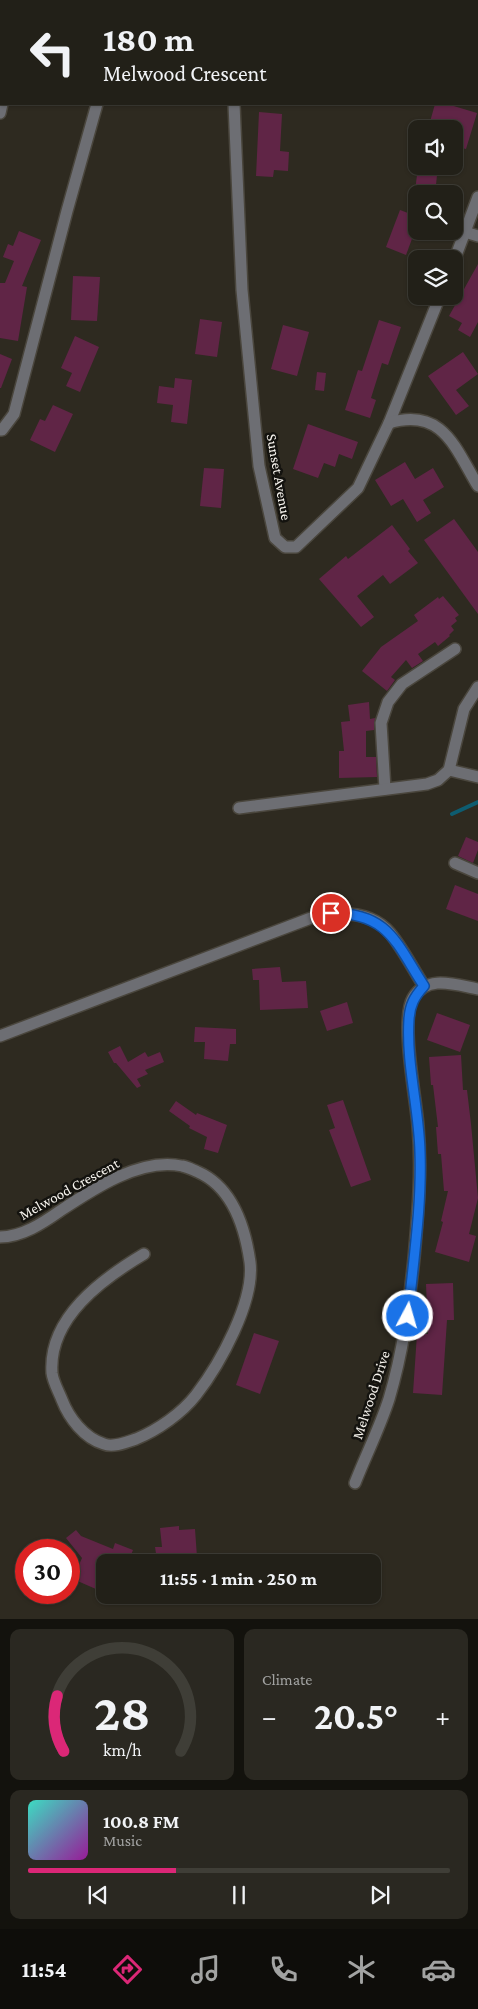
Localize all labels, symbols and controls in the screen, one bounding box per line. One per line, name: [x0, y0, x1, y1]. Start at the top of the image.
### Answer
icon: left: [20, 20, 85, 85]
text: 180 m: [103, 20, 194, 59]
text: Melwood Crescent: [103, 61, 267, 86]
map controls: [408, 120, 463, 305]
button: sound: [408, 120, 463, 175]
button: search: [408, 185, 463, 240]
button: layers: [408, 250, 463, 305]
street label: Sunset Avenue: [264, 433, 295, 522]
pin: [310, 892, 352, 934]
icon: arrive: [317, 899, 345, 927]
street label: Melwood Crescent: [16, 1154, 123, 1223]
position arrow: [381, 1289, 433, 1341]
street label: Melwood Drive: [349, 1348, 393, 1441]
speed limit sign: 30: [15, 1539, 80, 1604]
text: 11:55 · 1 min · 250 m: [160, 1568, 317, 1589]
text: Climate: [262, 1671, 312, 1688]
text: 28: [94, 1683, 150, 1741]
text: 20.5°: [314, 1695, 398, 1737]
text: −: [262, 1701, 277, 1732]
text: +: [435, 1701, 450, 1732]
text: km/h: [103, 1740, 142, 1760]
text: 100.8 FM: [103, 1811, 179, 1832]
text: Music: [103, 1832, 142, 1849]
icon: previous: [84, 1881, 112, 1909]
icon: pause: [225, 1881, 253, 1909]
icon: next: [366, 1881, 394, 1909]
icon: directions: [110, 1952, 145, 1987]
icon: music: [188, 1952, 223, 1987]
icon: phone: [266, 1952, 301, 1987]
icon: climate: [344, 1952, 379, 1987]
icon: car: [421, 1952, 456, 1987]
text: 11:54: [21, 1957, 67, 1982]

